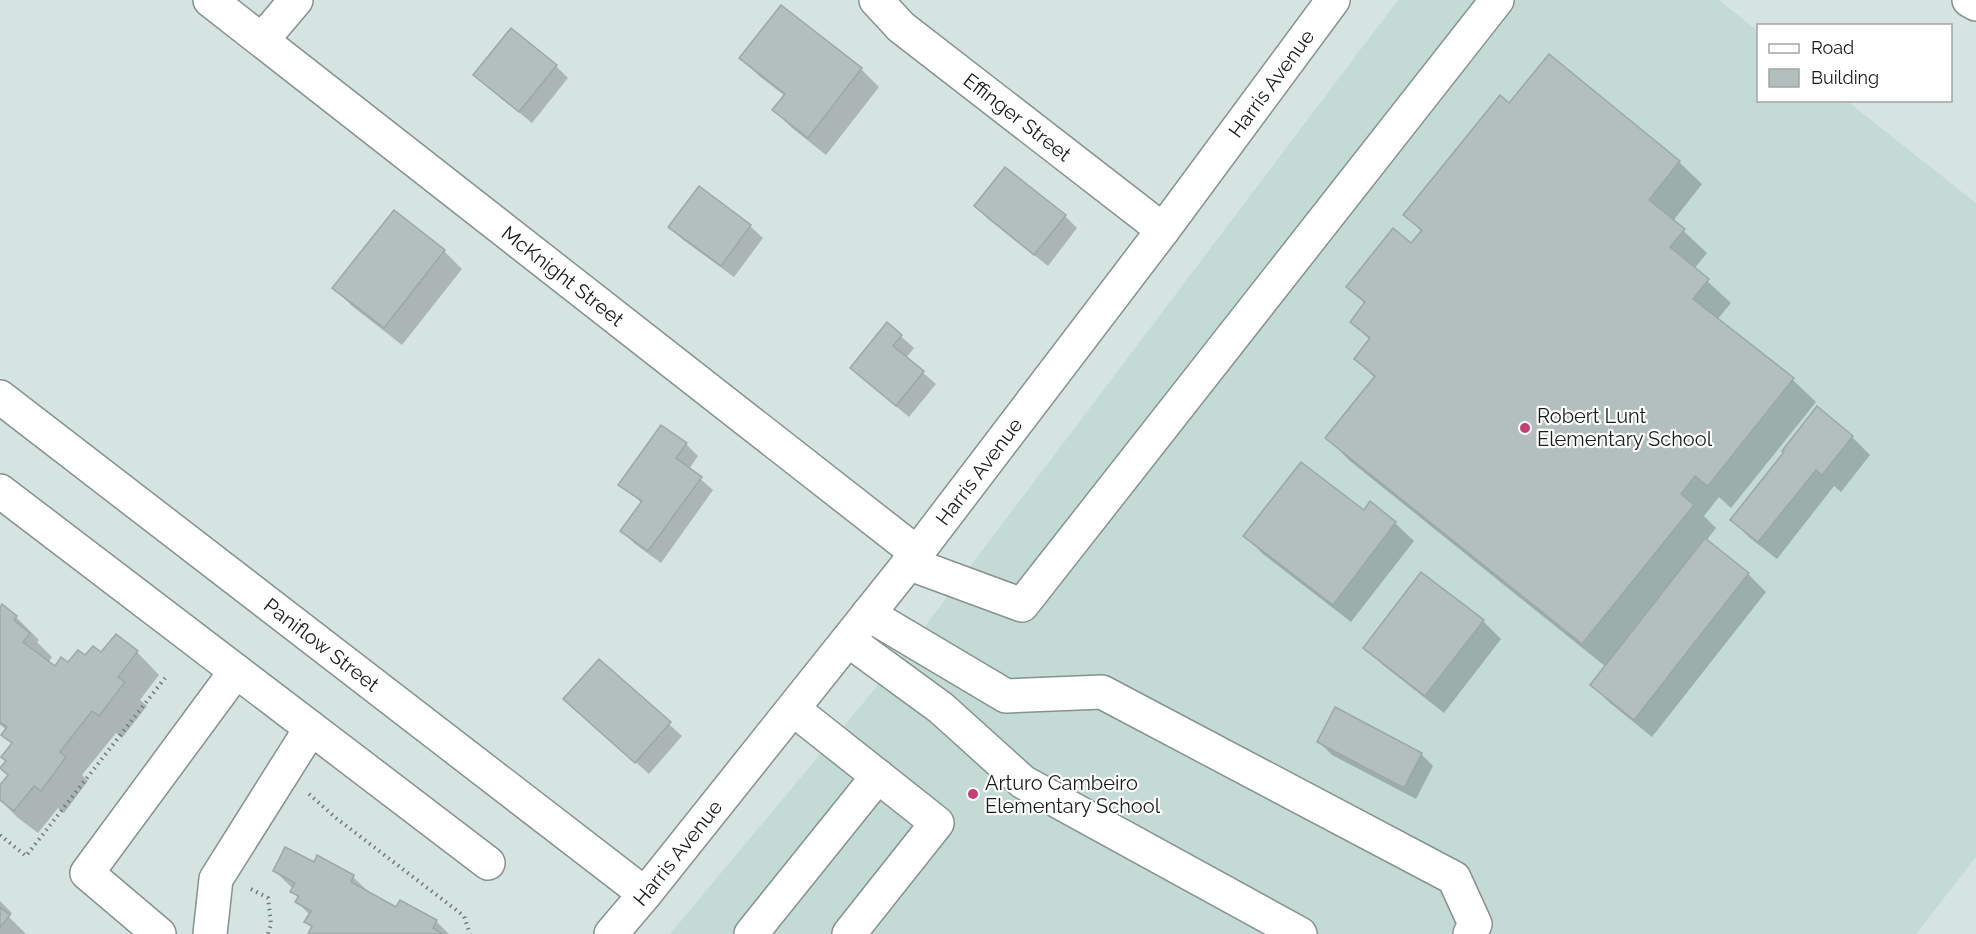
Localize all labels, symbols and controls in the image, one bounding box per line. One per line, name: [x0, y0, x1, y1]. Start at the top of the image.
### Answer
street label: Harris Avenue: [1224, 24, 1319, 142]
legend: [1757, 24, 1952, 102]
text: Road: [1811, 37, 1854, 58]
text: Building: [1811, 67, 1879, 88]
street label: Effinger Street: [959, 68, 1076, 167]
street label: McKnight Street: [497, 221, 629, 331]
place label: Robert Lunt Elementary School: [1537, 404, 1713, 451]
street label: Harris Avenue: [931, 413, 1028, 530]
marker: Robert Lunt Elementary School: [1518, 421, 1532, 435]
street label: Paniflow Street: [259, 593, 384, 697]
place label: Arturo Cambeiro Elementary School: [985, 771, 1161, 818]
marker: Arturo Cambeiro Elementary School: [966, 787, 980, 801]
street label: Harris Avenue: [628, 795, 727, 911]

